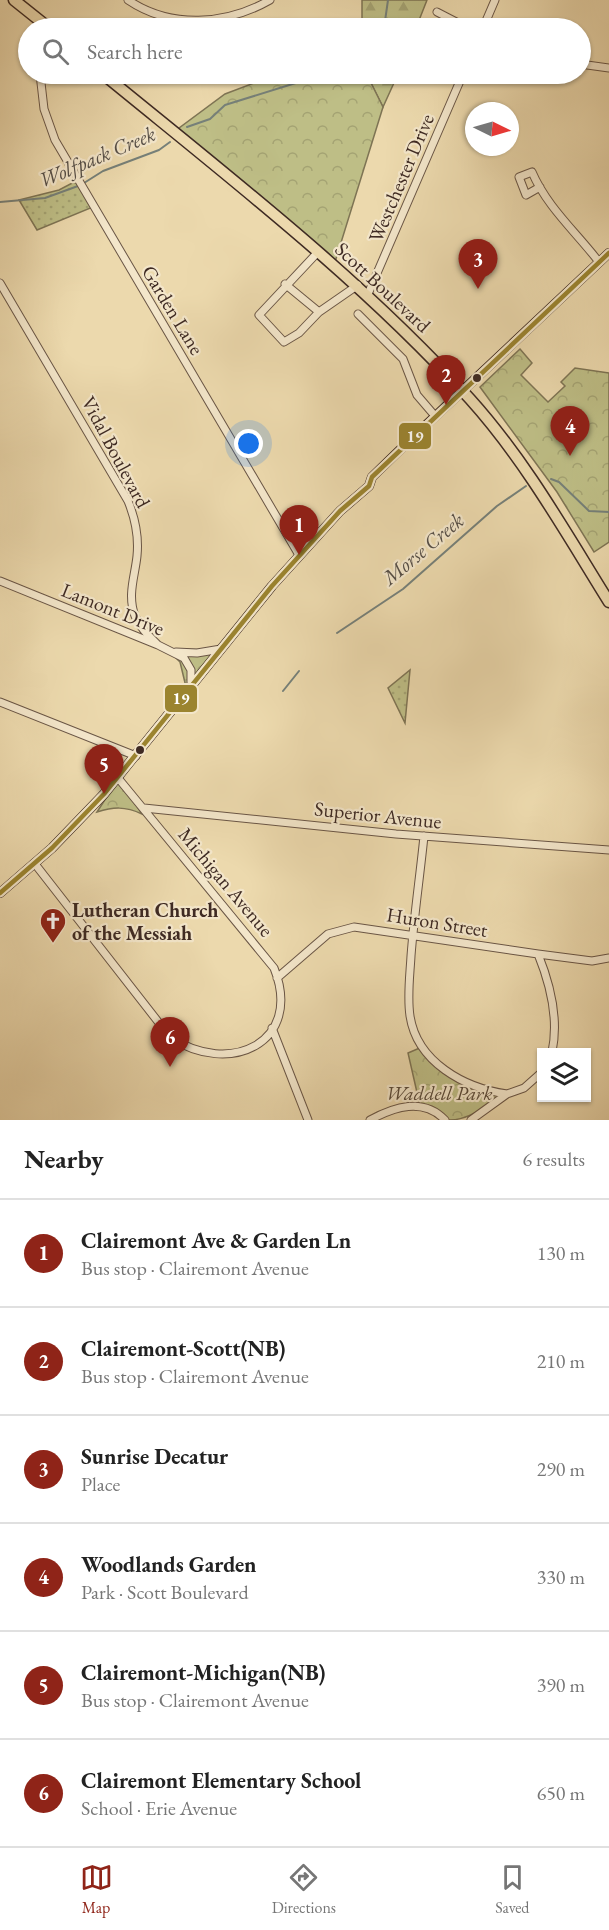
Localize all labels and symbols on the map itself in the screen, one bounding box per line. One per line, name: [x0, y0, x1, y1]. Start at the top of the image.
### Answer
north arrow: [465, 102, 519, 156]
street label: Westchester Drive: [362, 110, 440, 246]
water label: Wolfpack Creek: [34, 120, 160, 193]
street label: Scott Boulevard: [330, 236, 437, 339]
pin: 3: [458, 240, 498, 289]
street label: Garden Lane: [136, 261, 210, 360]
pin: 2: [426, 356, 466, 405]
unlabelled marker: [471, 372, 483, 384]
street label: Vidal Boulevard: [76, 392, 157, 513]
pin: 4: [550, 406, 590, 456]
line badge: 19: [398, 422, 432, 450]
text: 19: [407, 426, 424, 447]
your location: [234, 429, 263, 458]
pin: 1: [280, 506, 318, 555]
water label: Morse Creek: [375, 506, 469, 592]
street label: Lamont Drive: [58, 577, 168, 641]
line badge: 19: [164, 684, 198, 713]
text: 19: [173, 688, 190, 709]
pin: 5: [84, 744, 124, 794]
unlabelled marker: [134, 744, 146, 756]
street label: Superior Avenue: [313, 795, 443, 835]
street label: Michigan Avenue: [173, 822, 279, 942]
place label: Lutheran Church of the Messiah: [72, 897, 219, 946]
street label: Huron Street: [385, 901, 490, 943]
church icon: Lutheran Church of the Messiah: [38, 906, 68, 944]
pin: 6: [150, 1018, 190, 1067]
park label: Waddell Park: [386, 1080, 492, 1106]

